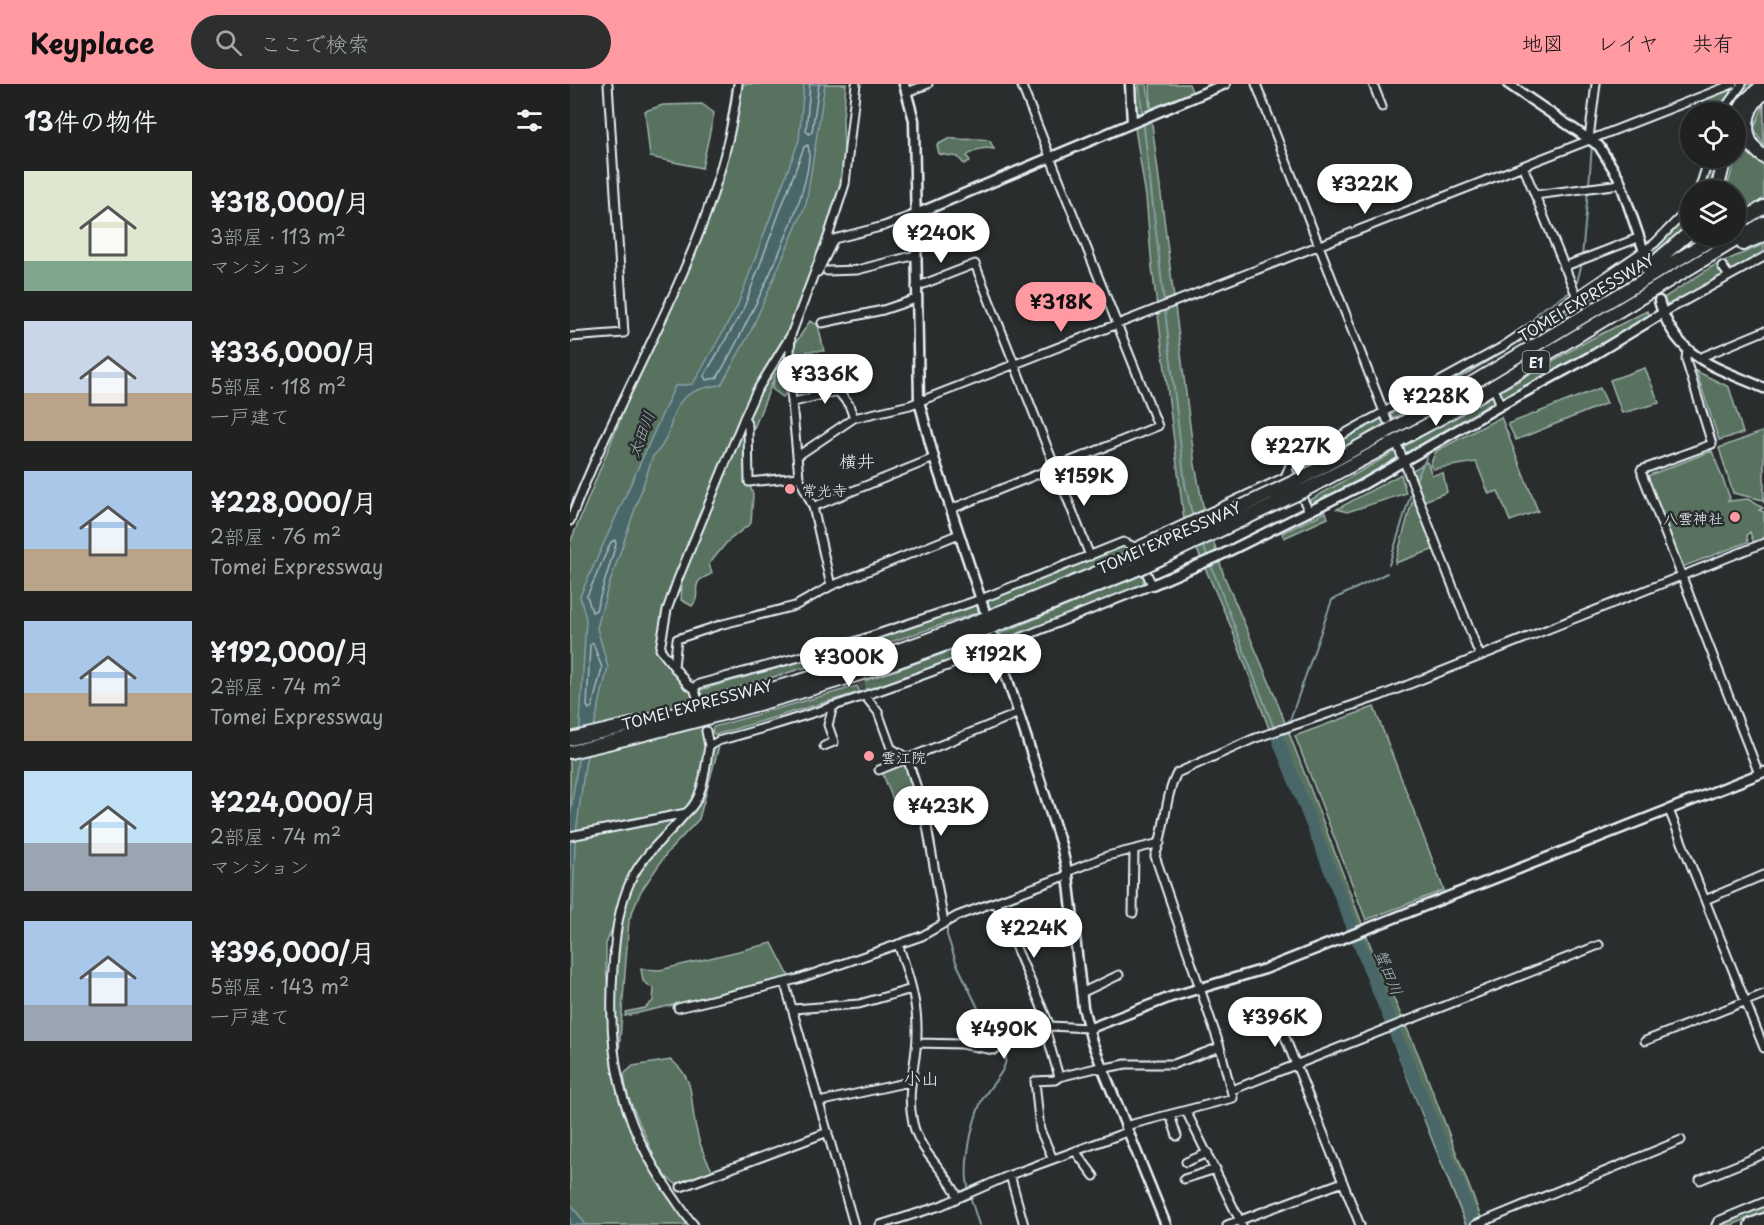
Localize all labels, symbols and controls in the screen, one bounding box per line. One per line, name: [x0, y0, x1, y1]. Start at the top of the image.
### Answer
search box: [191, 15, 611, 69]
text: Keyplace: [30, 21, 155, 64]
icon: search: [212, 26, 245, 59]
text: ここで検索: [260, 26, 370, 59]
text: 地図: [1522, 26, 1564, 58]
text: レイヤ: [1597, 26, 1659, 58]
text: 共有: [1692, 26, 1734, 58]
text: 13件の物件: [24, 101, 157, 140]
map controls: [1680, 102, 1746, 246]
button: locate: [1680, 102, 1746, 168]
icon: filters: [513, 104, 546, 137]
pin: ¥322K: [1323, 164, 1407, 215]
text: ¥322K: [1331, 168, 1399, 198]
button: layers: [1680, 180, 1746, 246]
text: ¥318,000/月: [210, 182, 370, 221]
icon: home: [72, 195, 144, 267]
pin: ¥240K: [899, 213, 983, 264]
text: ¥240K: [907, 217, 975, 247]
text: 3部屋 · 113 m²: [210, 221, 346, 251]
street label: TOMEI EXPRESSWAY: [1514, 247, 1659, 347]
text: マンション: [210, 251, 309, 281]
pin: ¥318K: [1019, 282, 1103, 333]
text: ¥318K: [1029, 286, 1093, 316]
text: ¥336,000/月: [210, 332, 378, 371]
icon: home: [72, 345, 144, 417]
road number: E1: [1522, 351, 1550, 373]
pin: ¥336K: [783, 354, 867, 405]
text: ¥336K: [791, 358, 859, 388]
text: 5部屋 · 118 m²: [210, 371, 346, 401]
pin: ¥228K: [1394, 376, 1478, 427]
text: ¥228K: [1402, 380, 1470, 410]
text: 一戸建て: [210, 401, 290, 431]
water label: 太田川: [620, 407, 660, 461]
pin: ¥227K: [1256, 426, 1340, 477]
text: ¥227K: [1265, 430, 1331, 460]
district label: 横井: [839, 447, 875, 474]
pin: ¥159K: [1042, 456, 1126, 507]
text: ¥159K: [1054, 460, 1114, 490]
place label: 常光寺: [802, 478, 847, 501]
text: ¥228,000/月: [210, 482, 378, 521]
marker: 常光寺: [783, 482, 797, 496]
icon: home: [72, 495, 144, 567]
street label: TOMEI EXPRESSWAY: [1093, 495, 1245, 579]
place label: 八雲神社: [1663, 506, 1723, 529]
marker: 八雲神社: [1728, 510, 1742, 524]
text: 2部屋 · 76 m²: [210, 521, 341, 551]
text: Tomei Expressway: [210, 551, 383, 581]
text: ¥192,000/月: [210, 632, 371, 671]
pin: ¥192K: [954, 634, 1038, 685]
pin: ¥300K: [807, 637, 891, 688]
text: ¥192K: [965, 638, 1027, 668]
text: ¥300K: [814, 641, 884, 671]
icon: home: [72, 645, 144, 717]
text: 2部屋 · 74 m²: [210, 671, 341, 701]
street label: TOMEI EXPRESSWAY: [619, 673, 775, 735]
text: Tomei Expressway: [210, 701, 383, 731]
place label: 雲江院: [881, 745, 926, 768]
marker: 雲江院: [862, 749, 876, 763]
text: ¥224,000/月: [210, 782, 378, 821]
pin: ¥423K: [899, 786, 983, 837]
text: ¥423K: [907, 790, 975, 820]
icon: home: [72, 795, 144, 867]
text: 2部屋 · 74 m²: [210, 821, 341, 851]
text: マンション: [210, 851, 309, 881]
pin: ¥224K: [992, 908, 1076, 959]
text: ¥224K: [1000, 912, 1068, 942]
text: ¥396,000/月: [210, 932, 376, 971]
icon: home: [72, 945, 144, 1017]
water label: 蟹田川: [1370, 945, 1410, 999]
text: 5部屋 · 143 m²: [210, 971, 349, 1001]
pin: ¥396K: [1233, 997, 1317, 1048]
text: 一戸建て: [210, 1001, 290, 1031]
text: ¥396K: [1242, 1001, 1308, 1031]
pin: ¥490K: [962, 1009, 1046, 1060]
text: ¥490K: [970, 1013, 1038, 1043]
district label: 小山: [903, 1064, 939, 1091]

